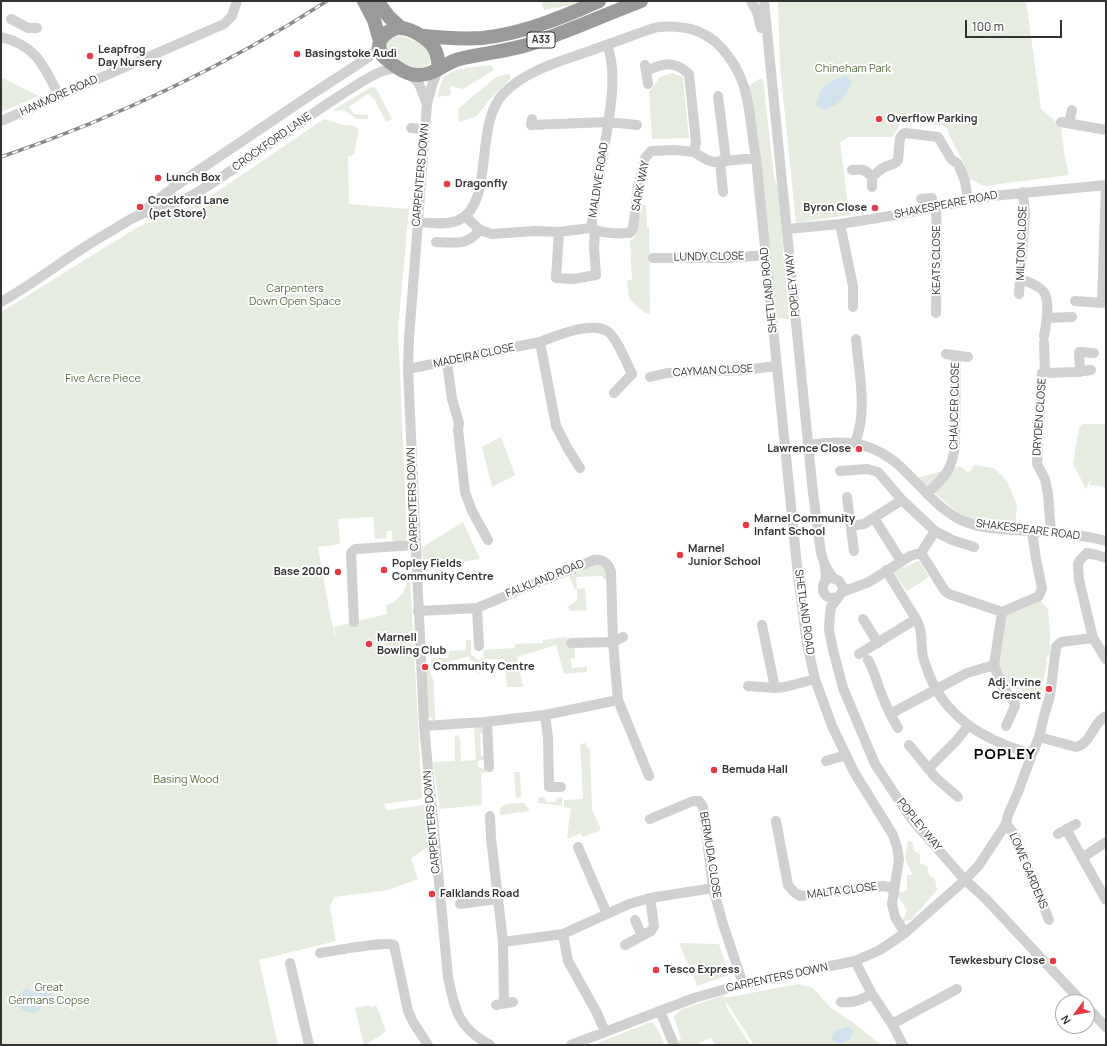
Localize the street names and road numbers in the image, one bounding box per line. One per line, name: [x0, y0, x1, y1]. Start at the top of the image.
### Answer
road number: A33: [527, 32, 555, 48]
street label: HANMORE ROAD: [18, 73, 100, 119]
street label: CROCKFORD LANE: [230, 110, 314, 174]
street label: CARPENTERS DOWN: [410, 123, 432, 227]
street label: MALDIVE ROAD: [587, 141, 611, 219]
street label: SARK WAY: [630, 160, 652, 212]
street label: SHAKESPEARE ROAD: [893, 189, 999, 221]
street label: MILTON CLOSE: [1014, 205, 1030, 281]
street label: KEATS CLOSE: [930, 226, 944, 294]
street label: SHETLAND ROAD: [758, 247, 780, 333]
street label: LUNDY CLOSE: [674, 250, 744, 264]
street label: POPLEY WAY: [783, 253, 803, 317]
street label: MADEIRA CLOSE: [432, 341, 516, 371]
street label: CAYMAN CLOSE: [673, 362, 753, 380]
street label: CHAUCER CLOSE: [948, 362, 962, 450]
street label: DRYDEN CLOSE: [1031, 378, 1049, 456]
street label: CARPENTERS DOWN: [405, 447, 421, 551]
street label: SHAKESPEARE ROAD: [975, 517, 1081, 543]
street label: FALKLAND ROAD: [504, 557, 586, 601]
street label: SHETLAND ROAD: [791, 569, 817, 655]
street label: CARPENTERS DOWN: [421, 770, 443, 874]
street label: POPLEY WAY: [894, 796, 944, 854]
street label: BERMUDA CLOSE: [697, 811, 723, 899]
street label: LOWE GARDENS: [1006, 831, 1050, 911]
street label: MALTA CLOSE: [806, 880, 878, 902]
street label: CARPENTERS DOWN: [725, 961, 829, 995]

